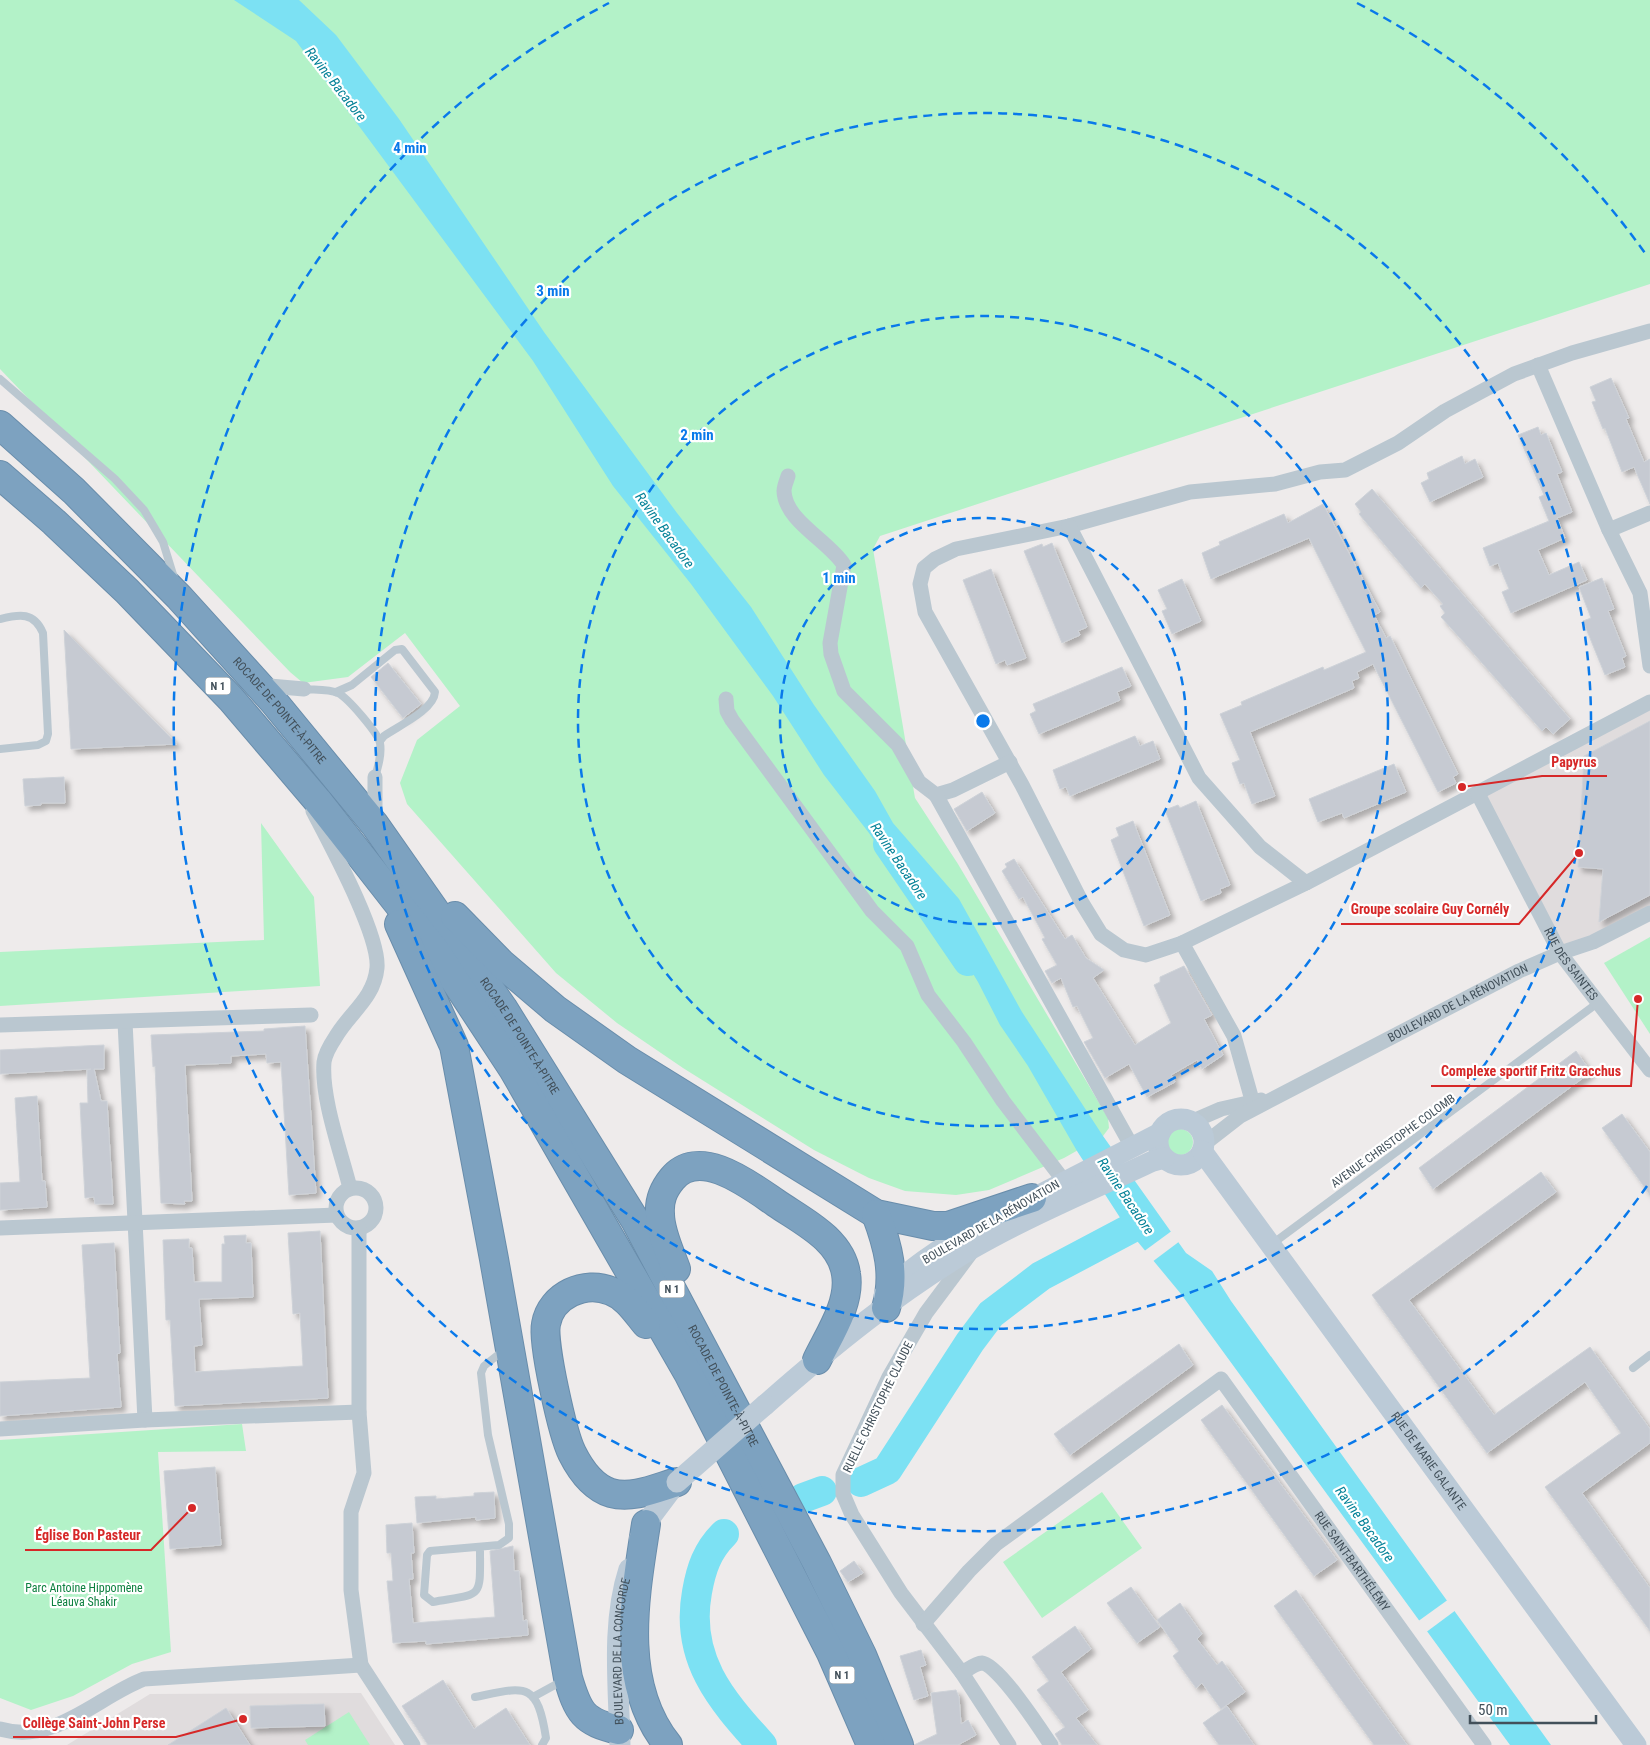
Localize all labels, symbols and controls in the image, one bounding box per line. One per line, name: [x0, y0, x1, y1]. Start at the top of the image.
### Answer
water label: Ravine Bacadore: [302, 44, 370, 124]
text: 4 min: [393, 139, 427, 157]
text: 3 min: [536, 282, 570, 300]
text: 2 min: [680, 426, 714, 444]
water label: Ravine Bacadore: [632, 489, 698, 571]
text: 1 min: [822, 569, 856, 587]
street label: ROCADE DE POINTE-À-PITRE: [230, 654, 329, 767]
road number: N 1: [206, 678, 230, 694]
centre of rings: [974, 712, 992, 730]
callout: Papyrus: [1542, 747, 1607, 776]
text: Papyrus: [1551, 754, 1597, 770]
water label: Ravine Bacadore: [867, 820, 931, 902]
callout: Groupe scolaire Guy Cornély: [1341, 895, 1519, 924]
text: Groupe scolaire Guy Cornély: [1351, 901, 1510, 917]
street label: RUE DES SAINTES: [1541, 925, 1601, 1003]
street label: BOULEVARD DE LA RÉNOVATION: [1385, 961, 1530, 1045]
street label: ROCADE DE POINTE-À-PITRE: [477, 975, 562, 1097]
callout: Complexe sportif Fritz Gracchus: [1431, 1057, 1631, 1086]
text: Complexe sportif Fritz Gracchus: [1441, 1063, 1621, 1079]
street label: AVENUE CHRISTOPHE COLOMB: [1328, 1091, 1458, 1191]
water label: Ravine Bacadore: [1094, 1155, 1158, 1237]
street label: BOULEVARD DE LA RÉNOVATION: [920, 1176, 1062, 1267]
road number: N 1: [660, 1280, 684, 1298]
street label: ROCADE DE POINTE-À-PITRE: [685, 1323, 761, 1449]
street label: RUELLE CHRISTOPHE CLAUDE: [840, 1339, 916, 1475]
street label: RUE DE MARIE GALANTE: [1388, 1409, 1469, 1513]
water label: Ravine Bacadore: [1332, 1483, 1398, 1565]
street label: RUE SAINT-BARTHÉLÉMY: [1312, 1509, 1393, 1614]
callout: Église Bon Pasteur: [25, 1521, 151, 1550]
text: Église Bon Pasteur: [35, 1526, 141, 1543]
street label: BOULEVARD DE LA CONCORDE: [610, 1576, 633, 1725]
park label: Parc Antoine Hippomène Léauva Shakir: [25, 1581, 143, 1609]
road number: N 1: [830, 1666, 854, 1684]
scale bar: [1470, 1692, 1596, 1724]
text: 50 m: [1478, 1701, 1508, 1719]
callout: Collège Saint-John Perse: [13, 1708, 176, 1737]
text: Collège Saint-John Perse: [23, 1715, 166, 1731]

